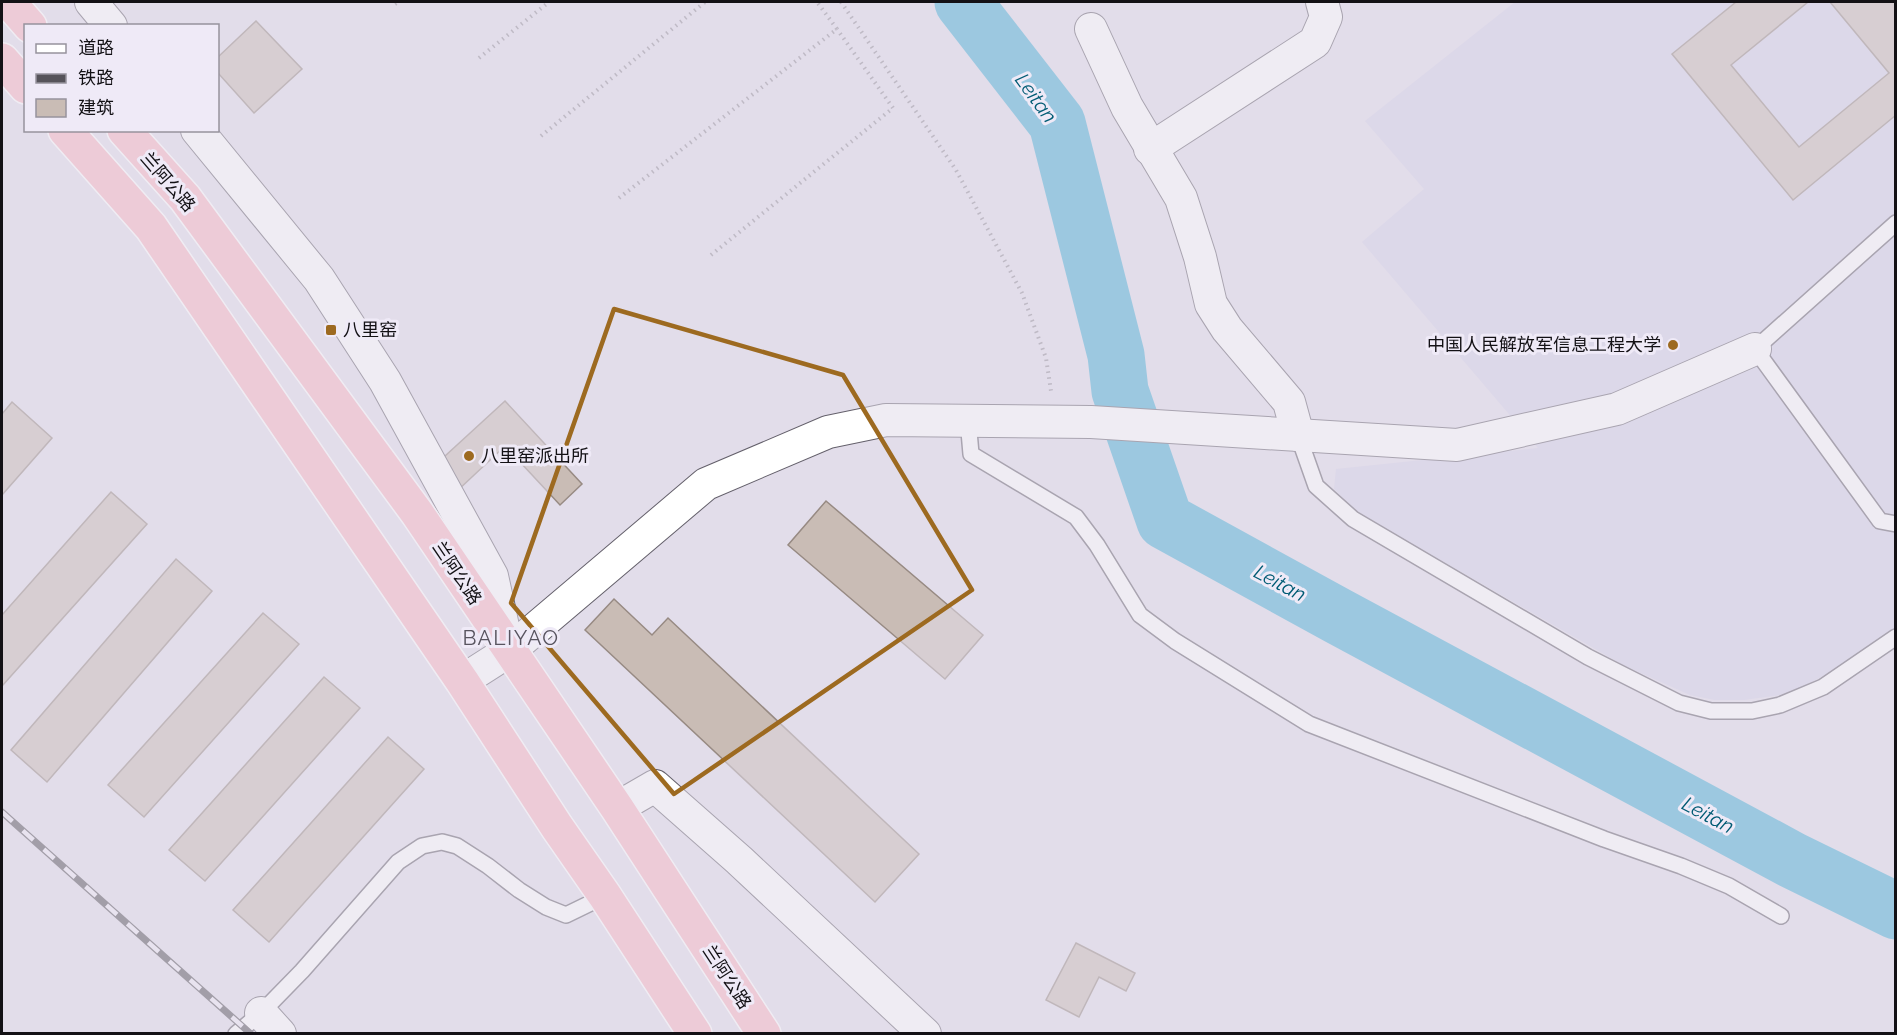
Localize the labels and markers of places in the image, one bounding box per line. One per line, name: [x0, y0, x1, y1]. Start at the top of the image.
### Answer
place label: 八里窑: [343, 319, 397, 340]
marker: 八里窑: [324, 323, 338, 337]
place label: 中国人民解放军信息工程大学: [1427, 334, 1661, 355]
marker: 中国人民解放军信息工程大学: [1666, 338, 1680, 352]
place label: 八里窑派出所: [481, 445, 589, 466]
marker: 八里窑派出所: [462, 449, 476, 463]

